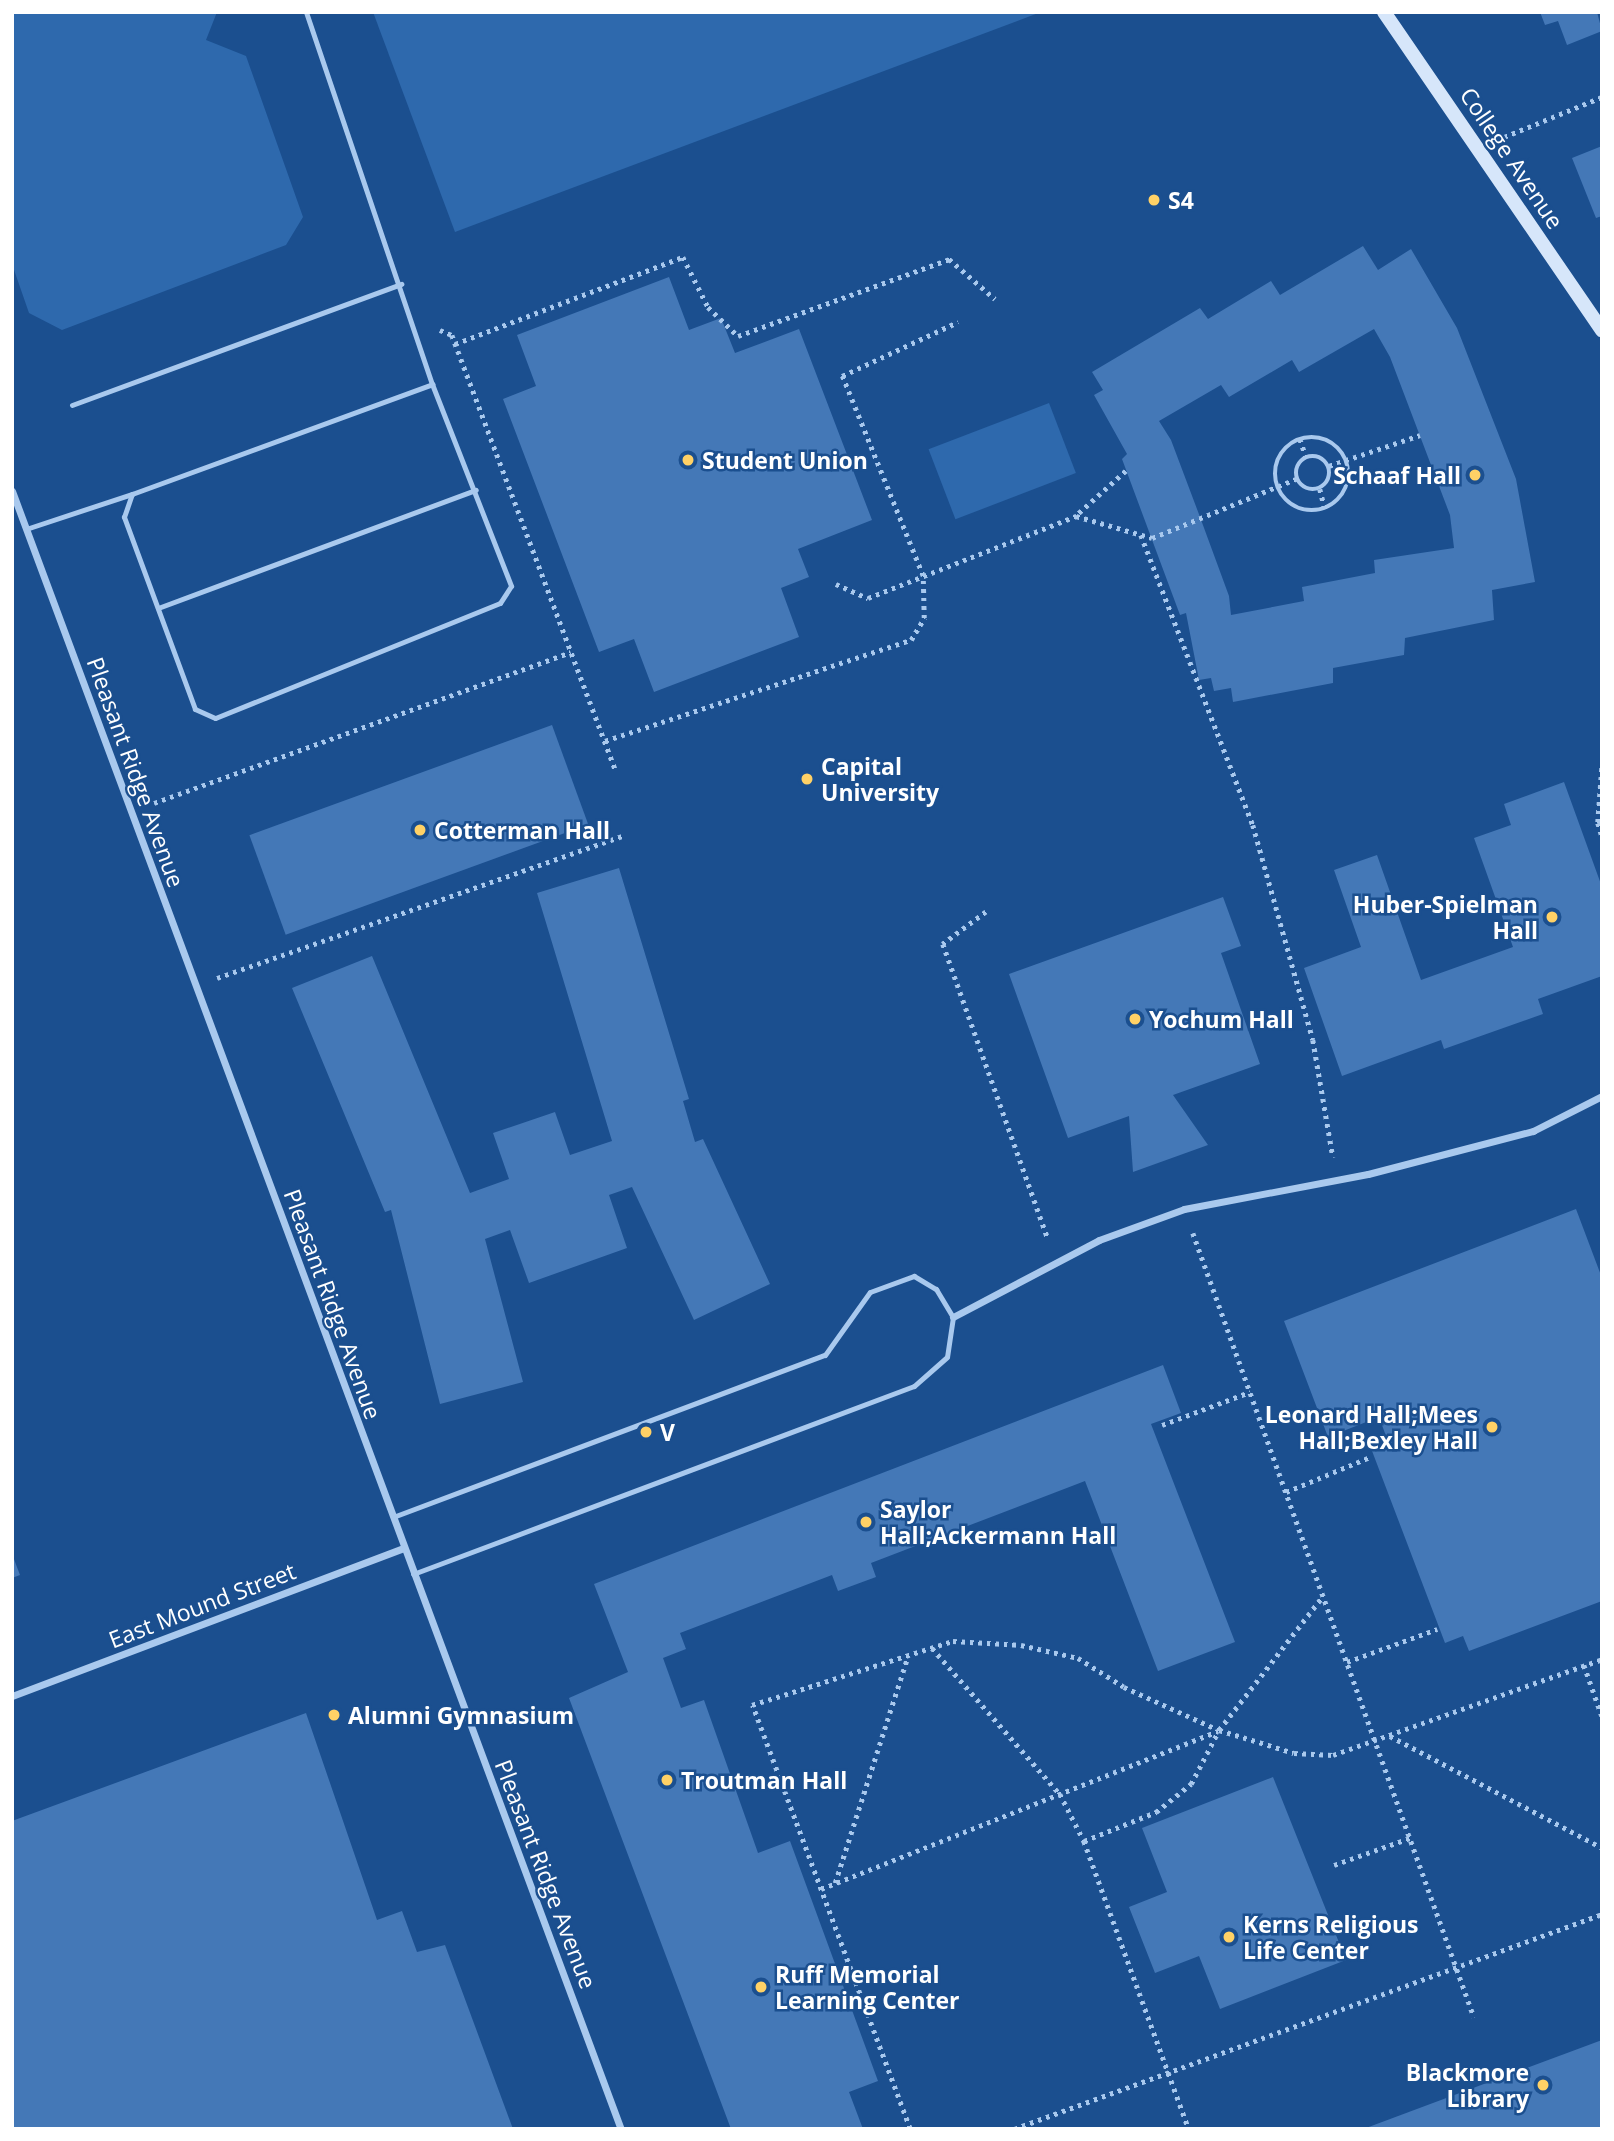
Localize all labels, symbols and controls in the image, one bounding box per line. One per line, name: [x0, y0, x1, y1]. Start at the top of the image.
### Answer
street label: College Avenue: [1455, 82, 1569, 234]
place label: S4: [1168, 186, 1194, 214]
marker: S4: [1146, 192, 1162, 208]
place label: Student Union: [702, 446, 868, 474]
marker: Student Union: [680, 452, 696, 468]
place label: Schaaf Hall: [1333, 461, 1461, 489]
marker: Schaaf Hall: [1467, 467, 1483, 483]
street label: Pleasant Ridge Avenue: [81, 653, 191, 891]
place label: Capital University: [821, 752, 939, 806]
marker: Capital University: [799, 771, 815, 787]
place label: Cotterman Hall: [434, 816, 610, 844]
marker: Cotterman Hall: [412, 822, 428, 838]
place label: Huber-Spielman Hall: [1353, 890, 1538, 944]
marker: Huber-Spielman Hall: [1544, 909, 1560, 925]
place label: Yochum Hall: [1149, 1005, 1294, 1033]
marker: Yochum Hall: [1127, 1011, 1143, 1027]
street label: Pleasant Ridge Avenue: [278, 1185, 388, 1423]
place label: Leonard Hall;Mees Hall;Bexley Hall: [1265, 1400, 1478, 1454]
place label: V: [660, 1418, 675, 1446]
marker: Leonard Hall;Mees Hall;Bexley Hall: [1484, 1419, 1500, 1435]
marker: V: [638, 1424, 654, 1440]
place label: Saylor Hall;Ackermann Hall: [880, 1495, 1116, 1549]
marker: Saylor Hall;Ackermann Hall: [858, 1514, 874, 1530]
street label: East Mound Street: [105, 1557, 299, 1653]
place label: Alumni Gymnasium: [348, 1701, 574, 1729]
marker: Alumni Gymnasium: [326, 1707, 342, 1723]
street label: Pleasant Ridge Avenue: [490, 1756, 602, 1992]
place label: Troutman Hall: [681, 1766, 847, 1794]
marker: Troutman Hall: [659, 1772, 675, 1788]
place label: Kerns Religious Life Center: [1243, 1910, 1418, 1964]
marker: Kerns Religious Life Center: [1221, 1929, 1237, 1945]
place label: Ruff Memorial Learning Center: [775, 1960, 960, 2014]
marker: Ruff Memorial Learning Center: [753, 1979, 769, 1995]
place label: Blackmore Library: [1406, 2058, 1529, 2112]
marker: Blackmore Library: [1535, 2077, 1551, 2093]

